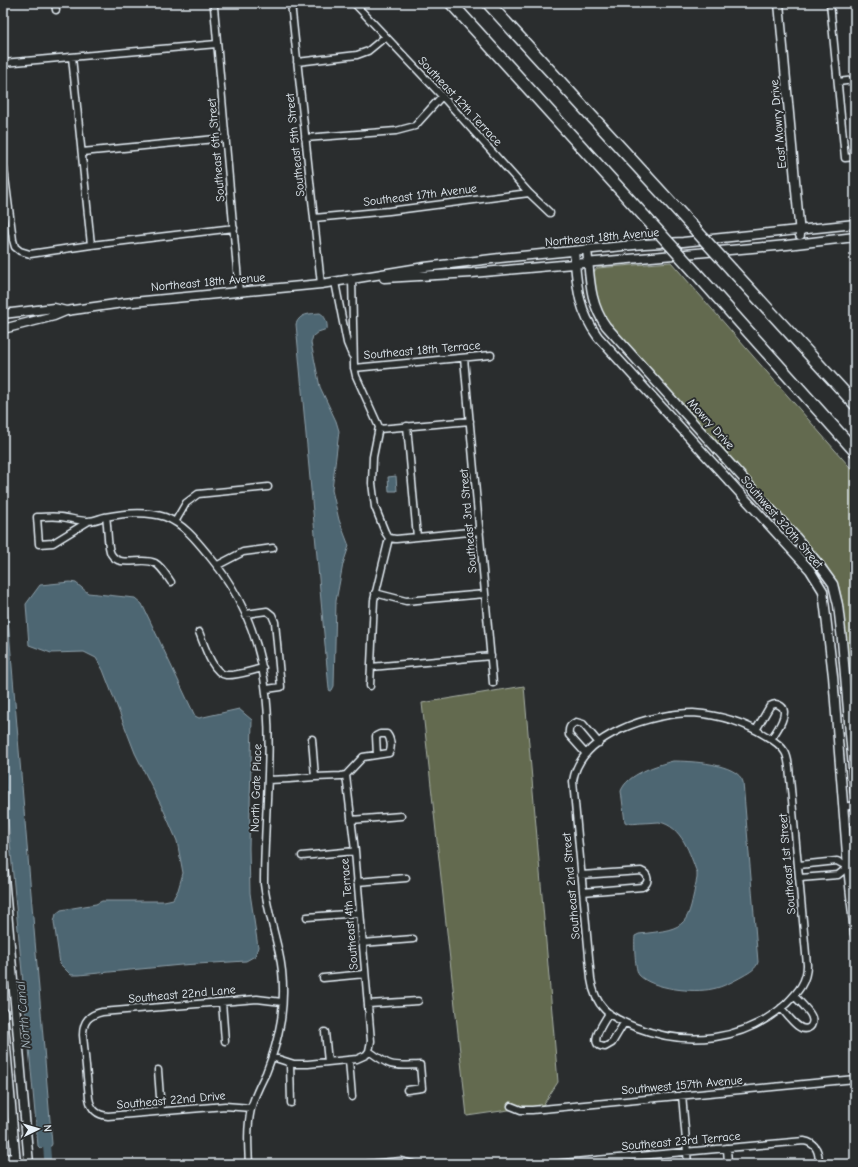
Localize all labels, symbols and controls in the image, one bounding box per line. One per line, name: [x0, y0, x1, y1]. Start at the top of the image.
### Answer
street label: Southeast 12th Terrace: [415, 53, 505, 149]
street label: East Mowry Drive: [767, 79, 789, 169]
street label: Southeast 5th Street: [283, 92, 307, 197]
street label: Southeast 6th Street: [204, 97, 228, 202]
street label: Southeast 17th Avenue: [362, 181, 478, 209]
street label: Northeast 18th Avenue: [544, 225, 660, 249]
street label: Northeast 18th Avenue: [150, 270, 266, 294]
street label: Southeast 18th Terrace: [363, 338, 481, 362]
street label: Mowry Drive: [685, 396, 737, 452]
street label: Southeast 3rd Street: [456, 468, 480, 574]
street label: Southwest 320th Street: [738, 473, 826, 572]
street label: North Gate Place: [247, 744, 265, 832]
street label: Southeast 1st Street: [776, 813, 798, 915]
street label: Southeast 2nd Street: [559, 832, 583, 940]
street label: Southeast 4th Terrace: [337, 858, 361, 970]
water label: North Canal: [13, 981, 33, 1049]
street label: Southeast 22nd Lane: [128, 982, 236, 1006]
street label: Southwest 157th Avenue: [621, 1073, 743, 1097]
street label: Southeast 22nd Drive: [116, 1088, 226, 1112]
north arrow: [18, 1109, 58, 1149]
text: N: [41, 1124, 54, 1132]
street label: Southeast 23rd Terrace: [621, 1129, 741, 1153]

